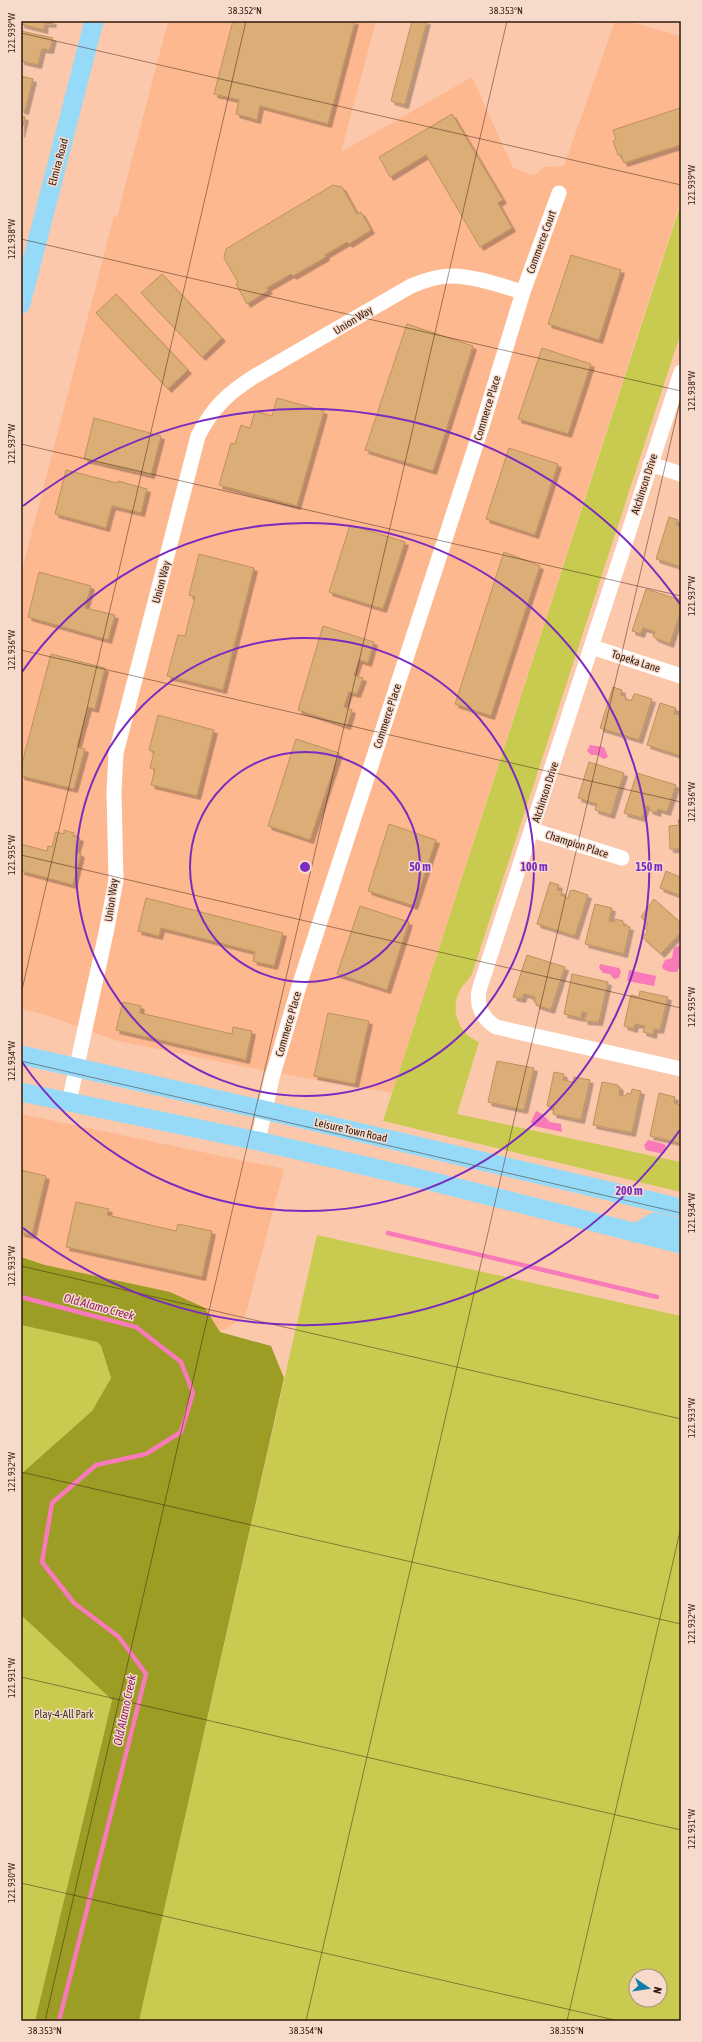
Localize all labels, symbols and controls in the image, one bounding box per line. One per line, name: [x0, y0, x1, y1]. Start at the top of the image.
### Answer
text: 38.352°N: [228, 5, 262, 16]
text: 38.353°N: [489, 5, 523, 16]
text: 121.939°W: [6, 12, 17, 53]
street label: Elmira Road: [46, 137, 70, 187]
text: 121.939°W: [686, 164, 697, 205]
street label: Commerce Court: [524, 209, 558, 275]
text: 121.938°W: [6, 218, 17, 259]
street label: Union Way: [331, 303, 375, 337]
text: 121.938°W: [686, 370, 697, 411]
street label: Commerce Place: [471, 374, 503, 442]
text: 121.937°W: [6, 423, 17, 464]
street label: Atchinson Drive: [629, 452, 659, 516]
street label: Union Way: [150, 559, 173, 605]
text: 121.937°W: [686, 575, 697, 616]
text: 121.936°W: [6, 629, 17, 670]
street label: Topeka Lane: [610, 647, 662, 675]
street label: Commerce Place: [371, 682, 403, 750]
street label: Atchinson Drive: [530, 760, 560, 824]
text: 121.936°W: [686, 781, 697, 822]
street label: Champion Place: [544, 828, 610, 860]
text: 121.935°W: [6, 834, 17, 875]
centre of rings: [298, 860, 312, 874]
text: 50 m: [409, 860, 431, 874]
text: 100 m: [520, 860, 548, 874]
text: 150 m: [635, 860, 663, 874]
street label: Union Way: [102, 877, 120, 922]
text: 121.935°W: [686, 986, 697, 1027]
street label: Commerce Place: [273, 990, 303, 1058]
text: 121.934°W: [6, 1040, 17, 1081]
street label: Leisure Town Road: [313, 1116, 389, 1144]
text: 200 m: [615, 1184, 643, 1198]
text: 121.934°W: [686, 1192, 697, 1233]
text: 121.933°W: [6, 1245, 17, 1286]
water label: Old Alamo Creek: [62, 1291, 136, 1323]
text: 121.933°W: [686, 1397, 697, 1438]
text: 121.932°W: [6, 1451, 17, 1492]
text: 121.932°W: [686, 1603, 697, 1644]
text: 121.931°W: [6, 1657, 17, 1698]
water label: Old Alamo Creek: [111, 1673, 140, 1747]
park label: Play-4-All Park: [34, 1708, 94, 1720]
text: 121.931°W: [686, 1808, 697, 1849]
text: 121.930°W: [6, 1862, 17, 1903]
north arrow: [628, 1968, 668, 2008]
text: N: [651, 1986, 664, 1995]
text: 38.353°N: [28, 2025, 62, 2036]
text: 38.354°N: [289, 2025, 323, 2036]
text: 38.355°N: [550, 2025, 584, 2036]

